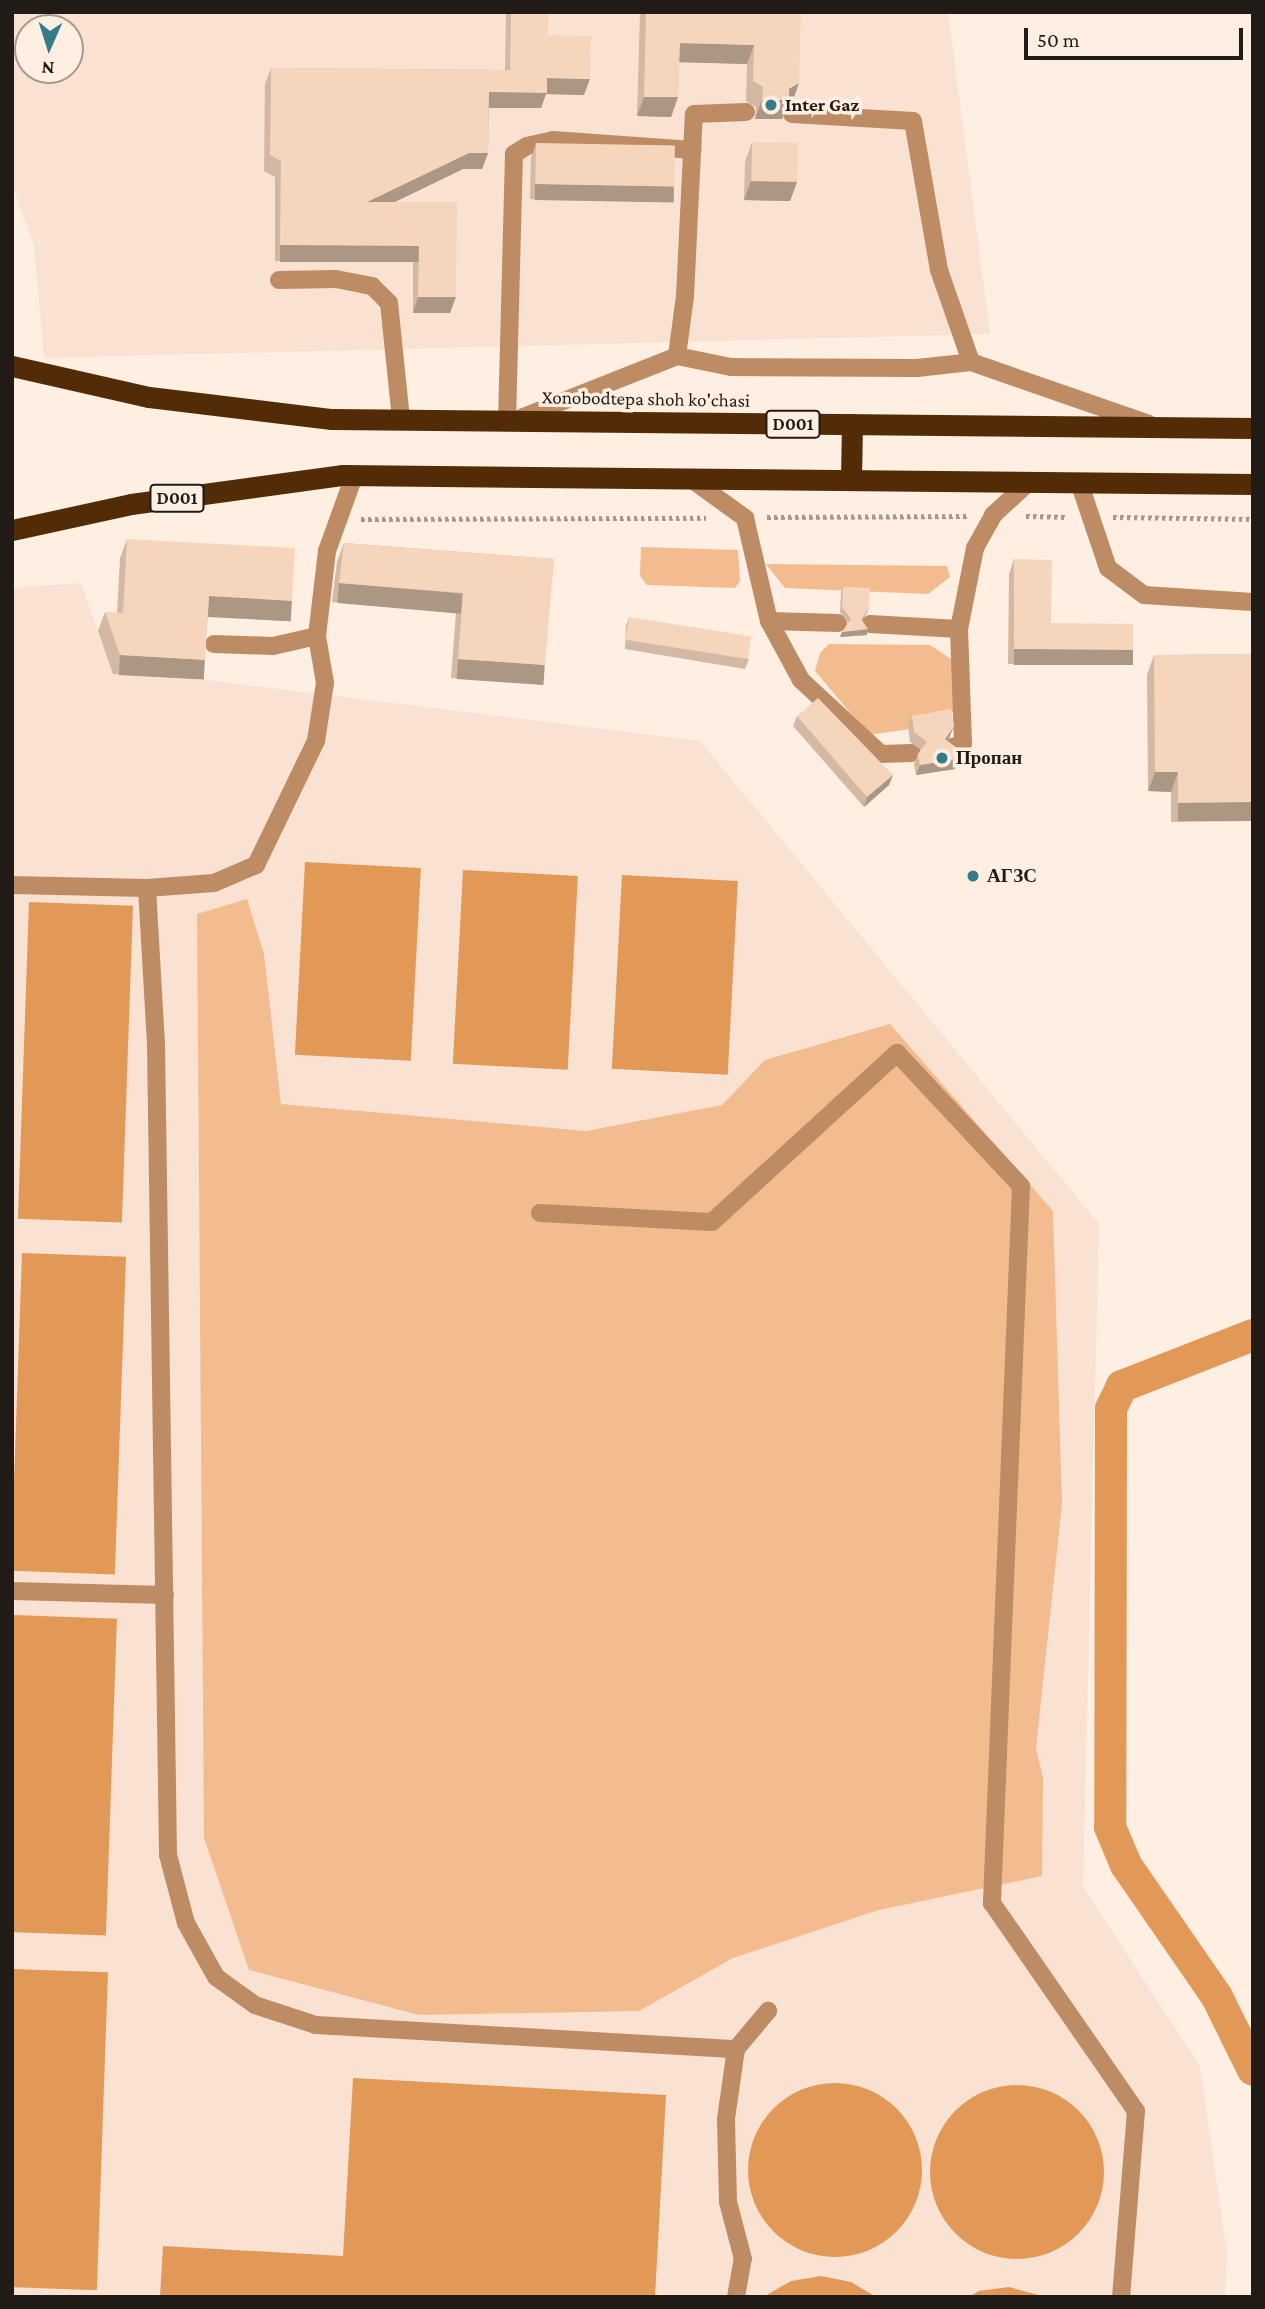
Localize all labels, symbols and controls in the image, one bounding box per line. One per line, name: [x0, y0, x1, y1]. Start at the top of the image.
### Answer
north arrow: [14, 14, 84, 84]
scale bar: [1027, 14, 1246, 58]
text: 50 m: [1037, 28, 1080, 52]
text: N: [41, 58, 55, 79]
place label: Inter Gaz: [785, 94, 859, 116]
marker: Inter Gaz: [763, 97, 779, 113]
street label: Xonobodtepa shoh ko'chasi: [542, 386, 750, 412]
road number: D001: [765, 410, 821, 438]
road number: D001: [149, 484, 205, 512]
place label: Пропан: [956, 747, 1022, 769]
marker: Пропан: [934, 750, 950, 766]
place label: АГЗС: [987, 865, 1037, 887]
marker: АГЗС: [965, 868, 981, 884]

